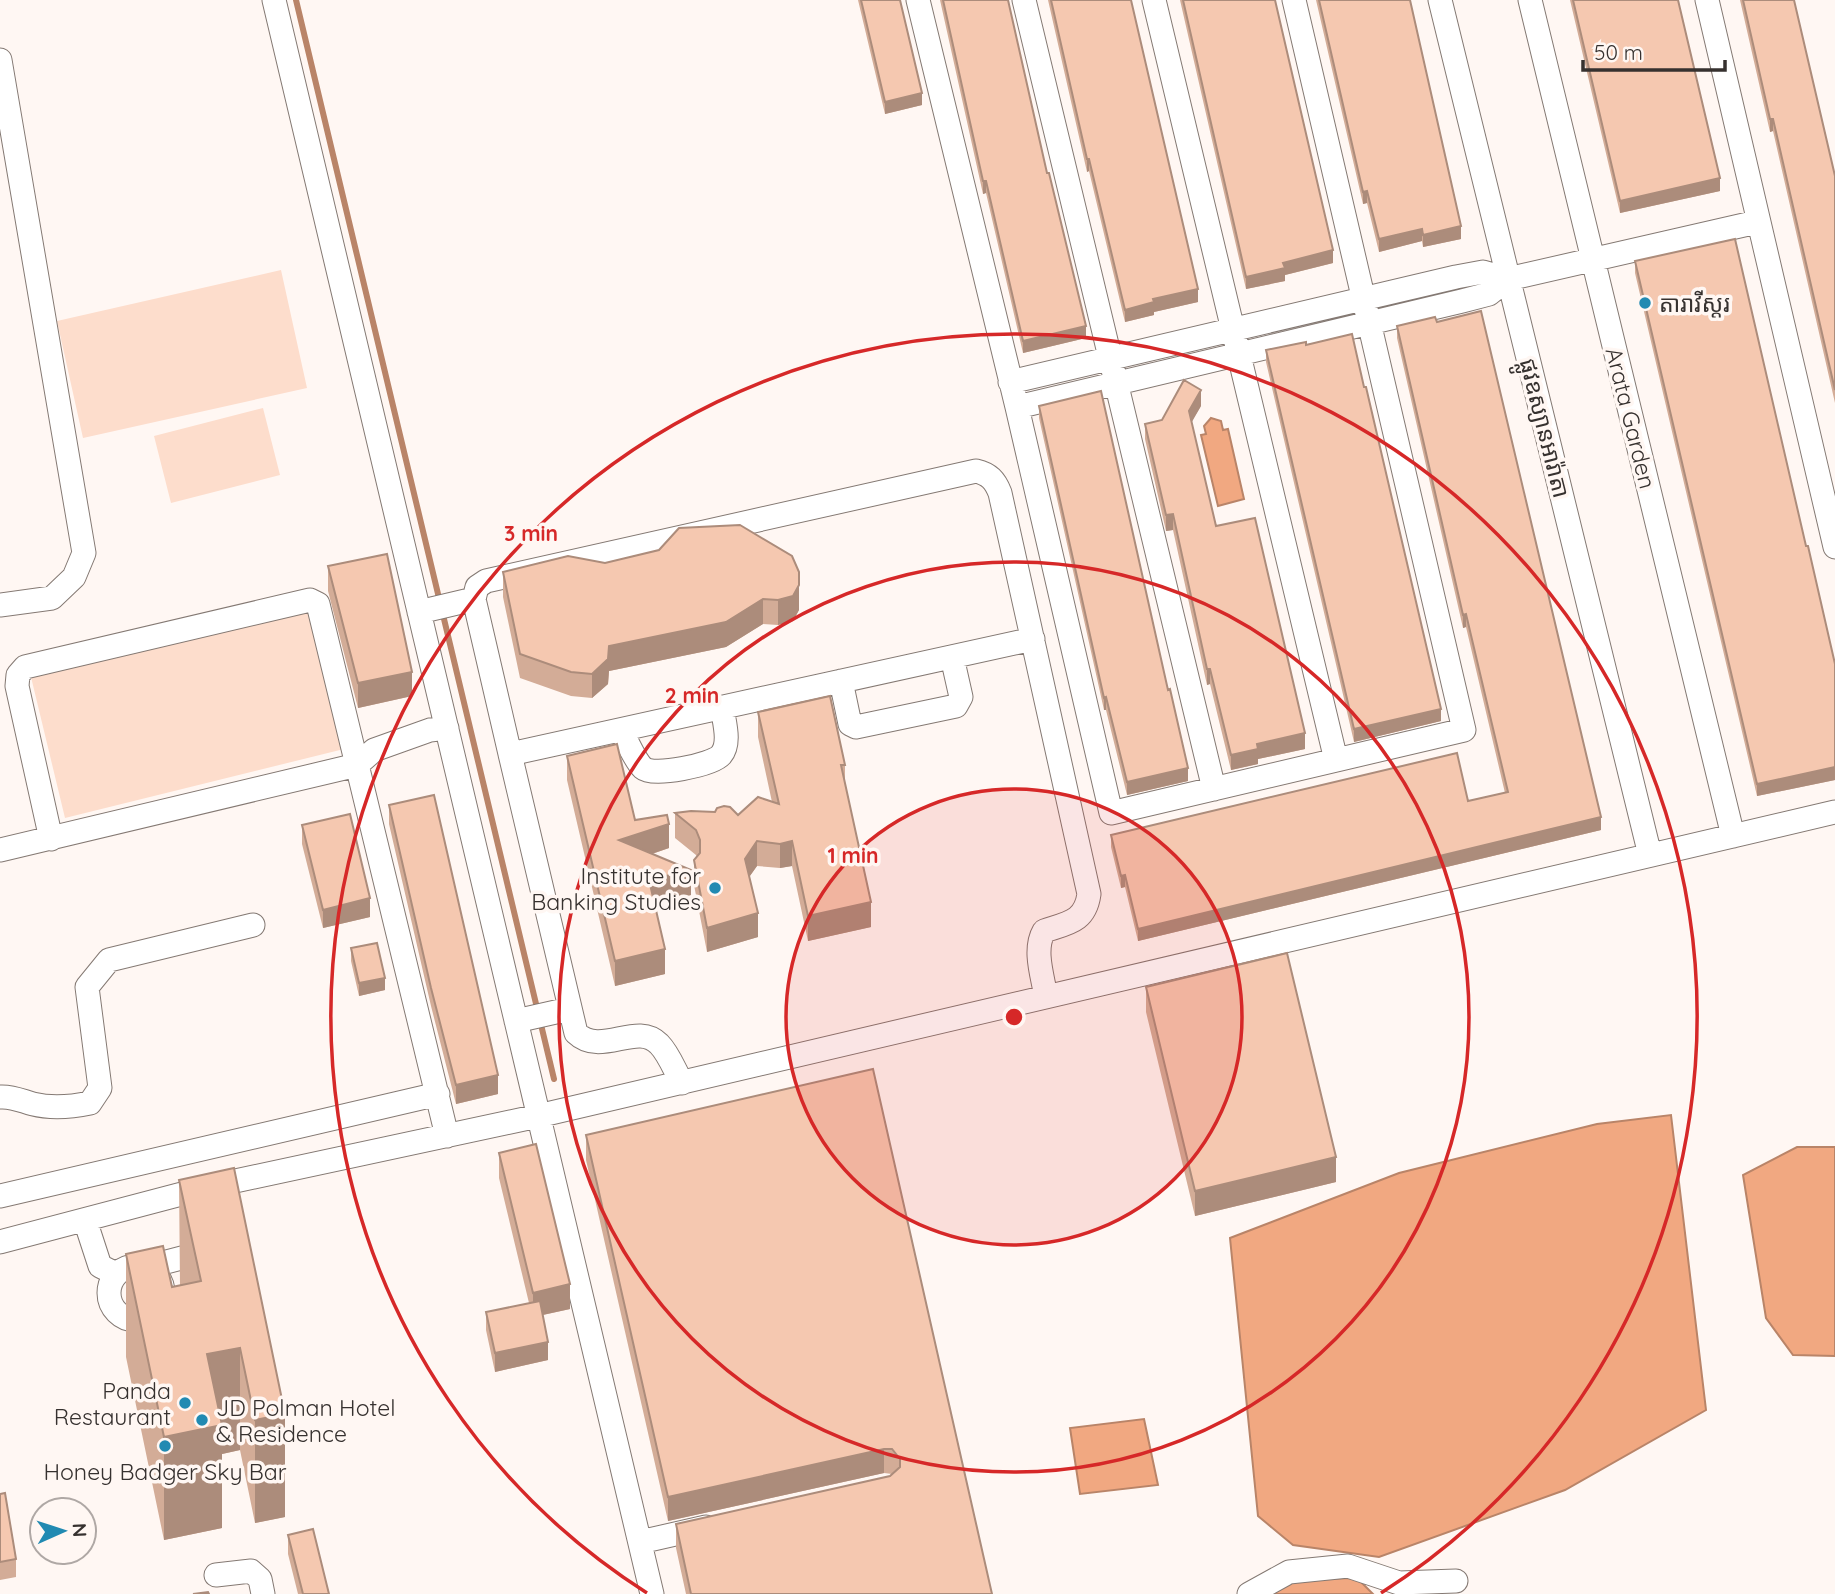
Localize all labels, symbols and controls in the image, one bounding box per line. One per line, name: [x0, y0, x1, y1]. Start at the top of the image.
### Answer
scale bar: [1583, 28, 1725, 72]
text: 50 m: [1594, 39, 1643, 65]
place label: តារាវីស្តរ: [1659, 289, 1730, 318]
marker: តារាវីស្តរ: [1637, 295, 1653, 311]
street label: Arata Garden: [1599, 345, 1663, 491]
street label: ផ្លូវឧស្យានអារ៉ាតា: [1506, 355, 1576, 503]
text: 3 min: [504, 520, 558, 546]
text: 2 min: [665, 682, 719, 708]
text: 1 min: [828, 842, 878, 868]
place label: Institute for Banking Studies: [531, 861, 701, 916]
marker: Institute for Banking Studies: [707, 880, 723, 896]
centre of rings: [1002, 1005, 1026, 1029]
place label: Panda Restaurant: [54, 1376, 171, 1431]
place label: JD Polman Hotel & Residence: [216, 1393, 396, 1448]
marker: Panda Restaurant: [177, 1395, 193, 1411]
marker: JD Polman Hotel & Residence: [194, 1412, 210, 1428]
marker: Honey Badger Sky Bar: [157, 1438, 173, 1454]
place label: Honey Badger Sky Bar: [43, 1457, 287, 1486]
north arrow: [28, 1496, 98, 1566]
text: N: [68, 1523, 92, 1538]

